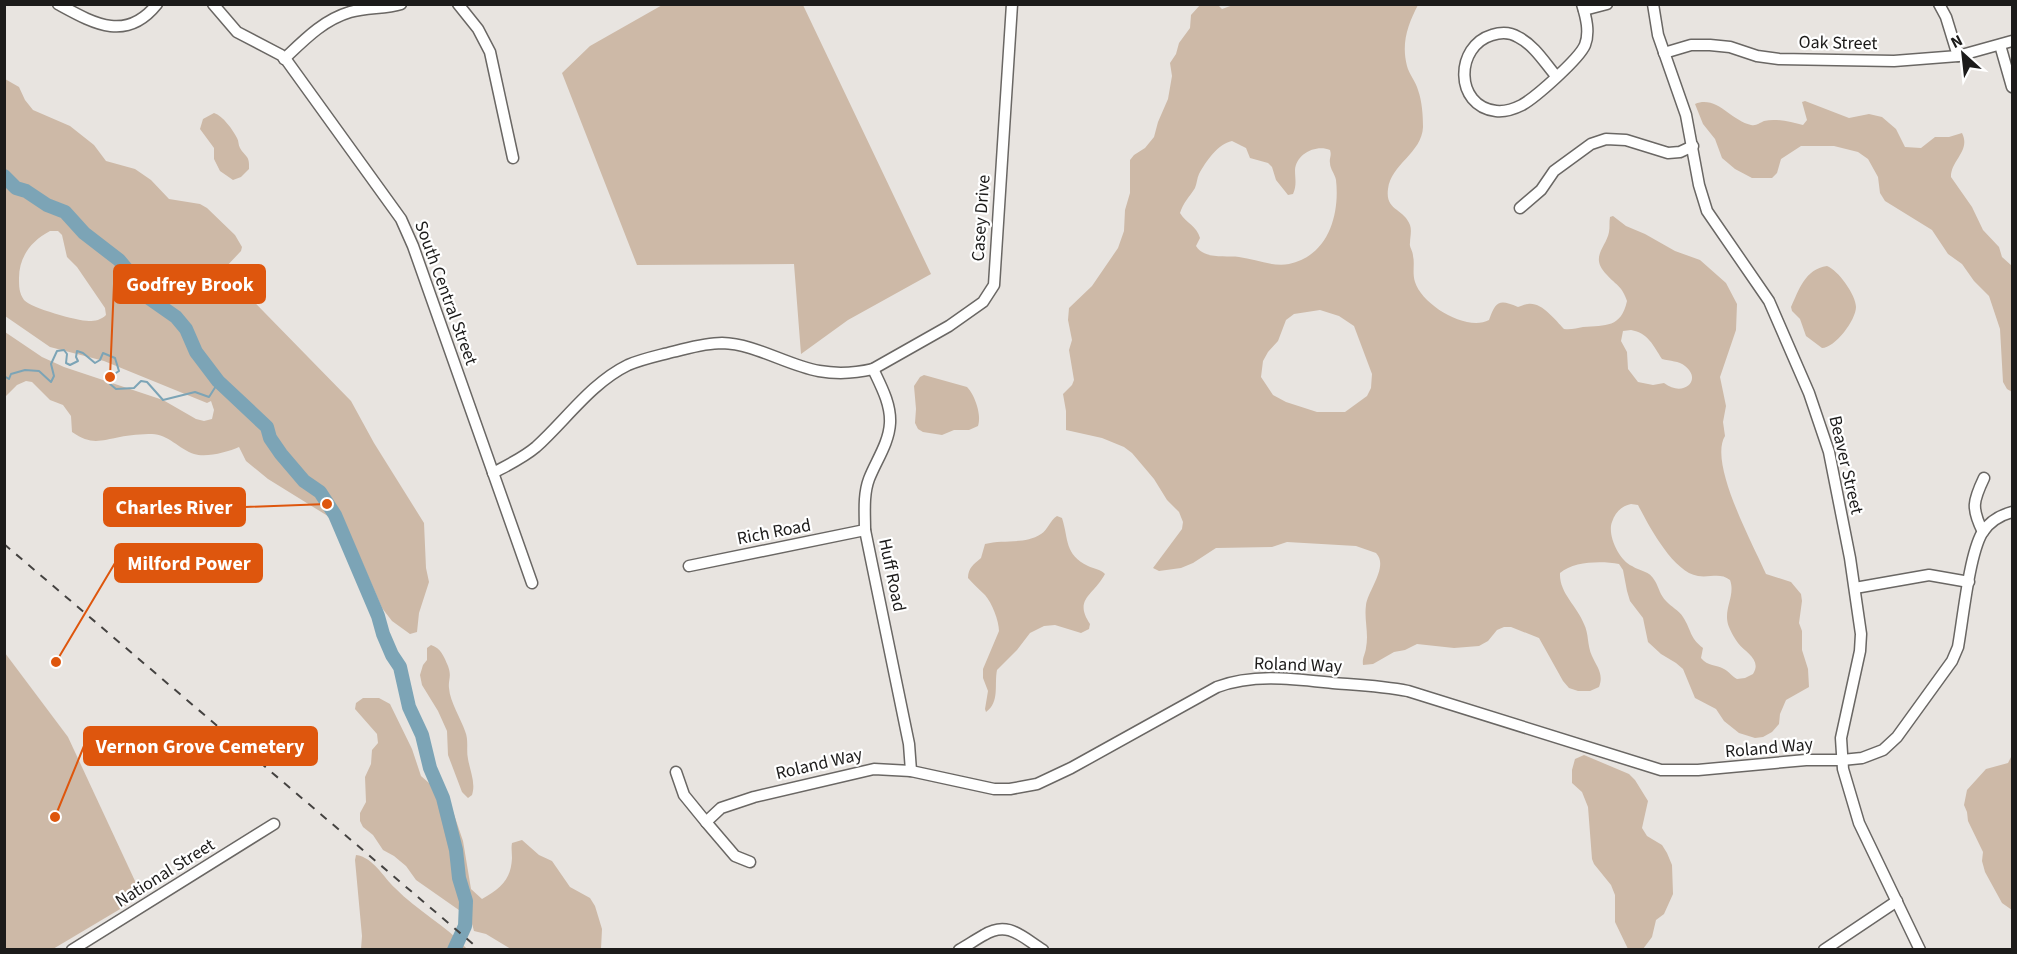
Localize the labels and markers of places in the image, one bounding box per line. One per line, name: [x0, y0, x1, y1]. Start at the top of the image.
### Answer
callout: Godfrey Brook: [114, 265, 265, 303]
callout: Charles River: [104, 488, 245, 526]
callout: Milford Power: [115, 544, 262, 582]
callout: Vernon Grove Cemetery: [84, 727, 317, 765]

